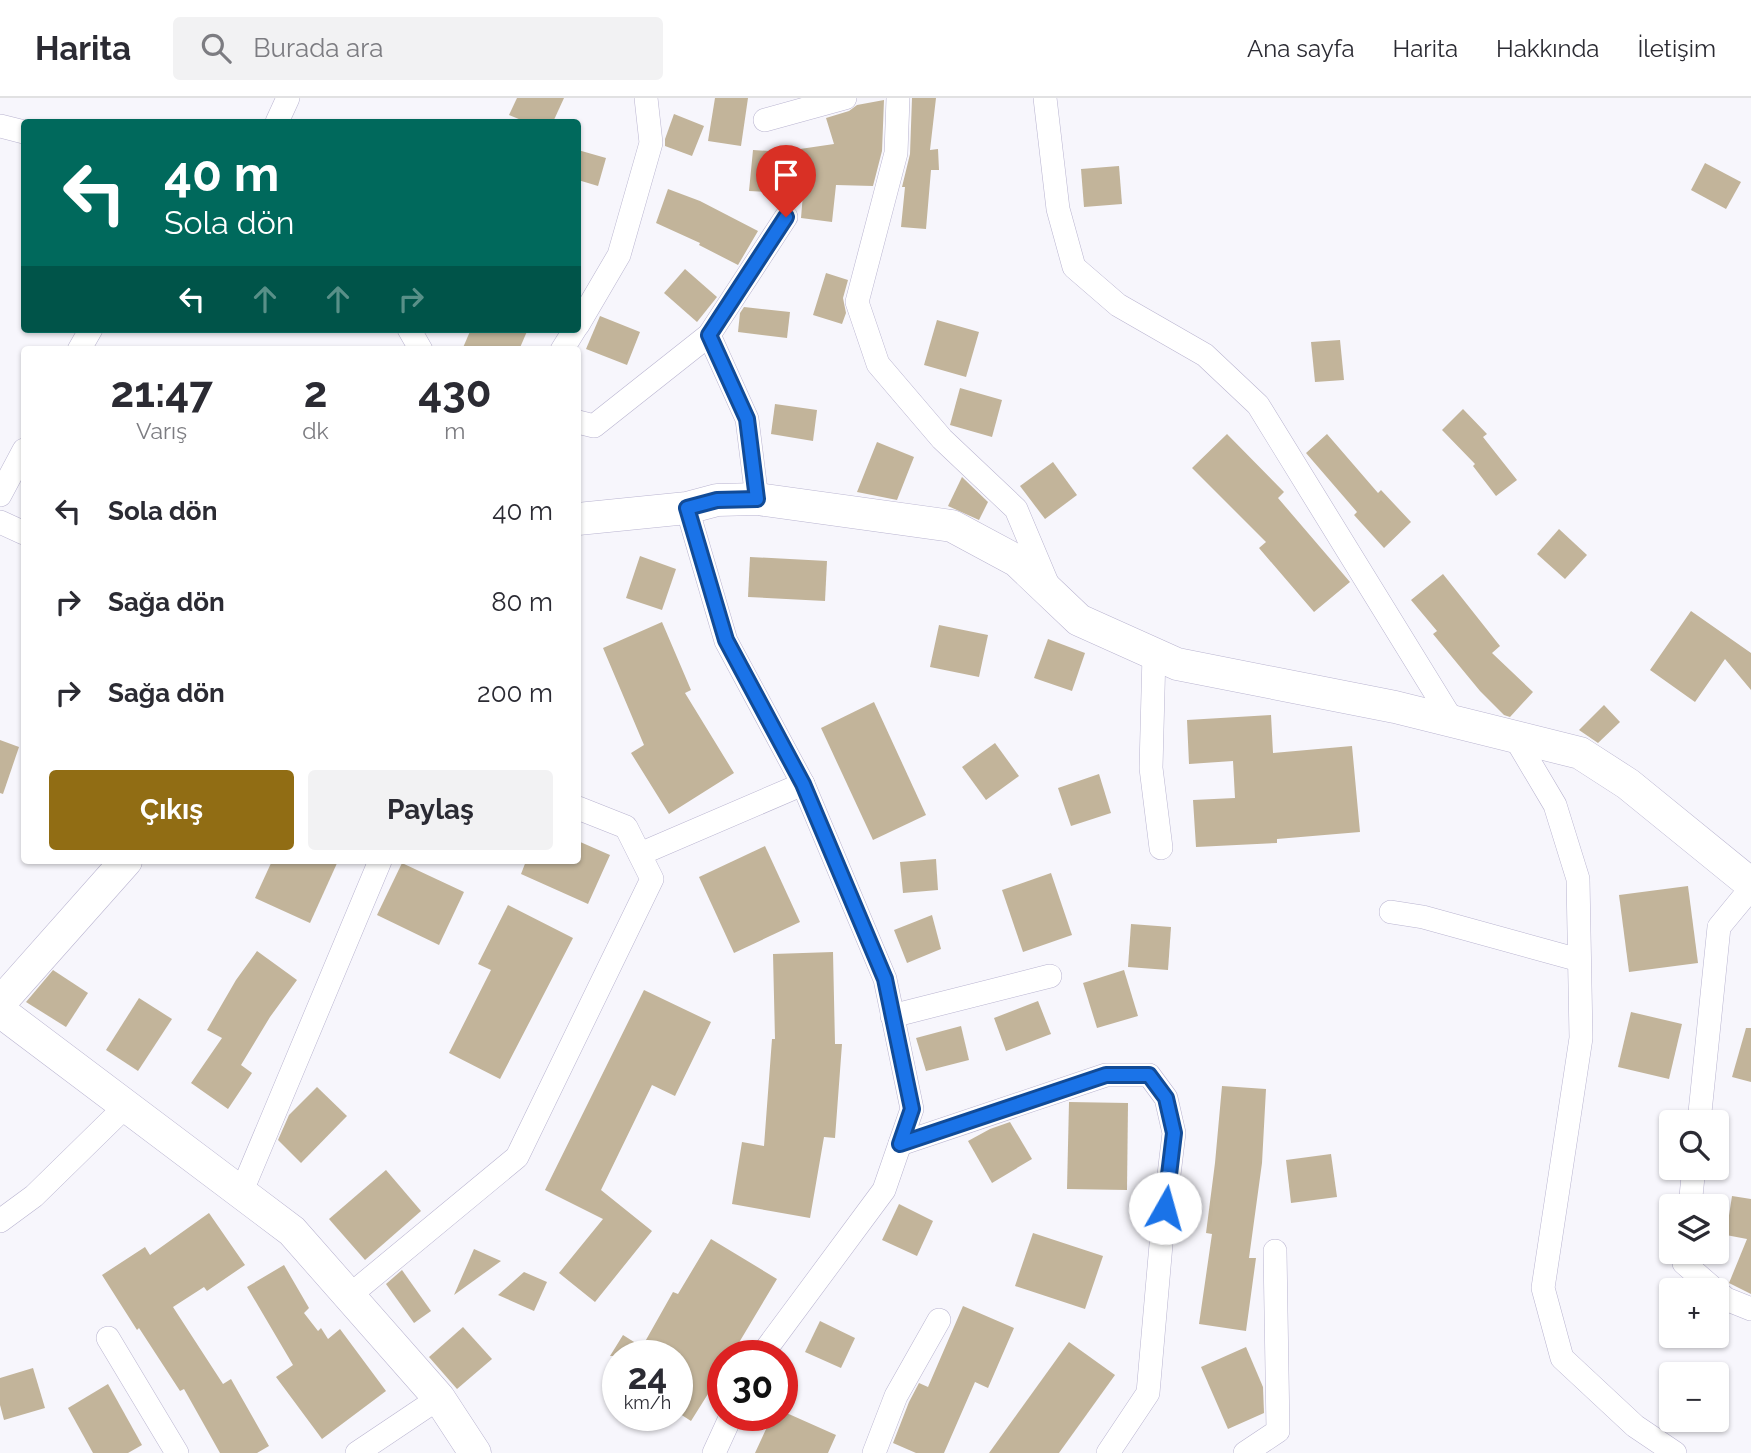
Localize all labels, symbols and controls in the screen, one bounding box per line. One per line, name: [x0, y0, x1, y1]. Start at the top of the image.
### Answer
search box: [173, 17, 663, 80]
text: Harita: [35, 29, 131, 68]
icon: search: [197, 29, 235, 67]
text: Burada ara: [253, 33, 384, 63]
text: Ana sayfa: [1247, 34, 1355, 63]
text: Harita: [1393, 34, 1458, 63]
text: Hakkında: [1496, 34, 1599, 63]
text: İletişim: [1637, 34, 1716, 63]
text: 40 m: [164, 145, 279, 202]
pin: [756, 145, 816, 217]
icon: left: [49, 147, 140, 238]
icon: arrive: [767, 156, 805, 194]
text: Sola dön: [164, 204, 294, 241]
icon: left: [173, 280, 211, 318]
icon: ahead: [246, 280, 284, 318]
icon: ahead: [319, 280, 357, 318]
icon: right: [392, 280, 430, 318]
text: 21:47: [110, 368, 213, 417]
text: 2: [304, 368, 327, 417]
text: 430: [418, 368, 491, 417]
text: Varış: [136, 417, 187, 444]
text: dk: [302, 417, 329, 444]
text: m: [444, 417, 465, 444]
icon: left: [49, 492, 87, 530]
text: Sola dön: [108, 496, 217, 526]
text: 40 m: [492, 496, 553, 526]
icon: right: [49, 583, 87, 621]
text: Sağa dön: [108, 587, 225, 617]
text: 80 m: [491, 587, 553, 617]
icon: right: [49, 674, 87, 712]
text: Sağa dön: [108, 678, 225, 708]
text: 200 m: [477, 678, 553, 708]
button: Çıkış: [49, 770, 294, 850]
button: Paylaş: [308, 770, 553, 850]
map controls: [1659, 1110, 1729, 1432]
button: search: [1659, 1110, 1729, 1180]
position arrow: [1128, 1171, 1202, 1245]
button: layers: [1659, 1194, 1729, 1264]
button: +: [1659, 1278, 1729, 1348]
speed limit sign: 30: [707, 1340, 798, 1431]
text: 24: [628, 1356, 667, 1397]
button: −: [1659, 1362, 1729, 1432]
text: km/h: [624, 1392, 671, 1413]

